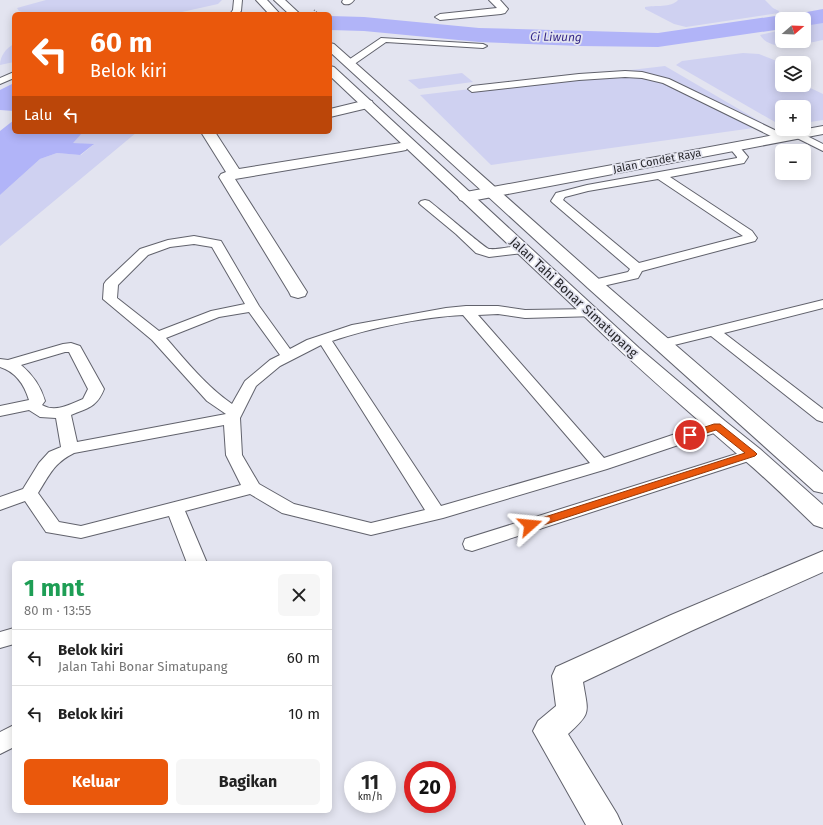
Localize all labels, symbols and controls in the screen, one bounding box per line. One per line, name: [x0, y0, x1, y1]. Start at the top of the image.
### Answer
north arrow: [775, 12, 811, 48]
map controls: [775, 12, 811, 180]
text: 60 m: [90, 26, 152, 59]
icon: left: [24, 28, 76, 80]
water label: Ci Liwung: [530, 30, 582, 44]
button: layers: [775, 56, 811, 92]
text: Belok kiri: [90, 60, 167, 82]
button: +: [775, 100, 811, 136]
icon: left: [60, 104, 82, 126]
text: Lalu: [24, 106, 52, 124]
button: −: [775, 144, 811, 180]
street label: Jalan Condet Raya: [612, 146, 702, 176]
street label: Jalan Tahi Bonar Simatupang: [507, 234, 641, 360]
pin: [673, 418, 707, 452]
icon: arrive: [679, 424, 701, 446]
position arrow: [509, 504, 551, 546]
text: 1 mnt: [24, 574, 84, 602]
button: close: [278, 574, 320, 616]
text: 80 m · 13:55: [24, 603, 91, 618]
text: Belok kiri: [58, 641, 123, 659]
icon: left: [24, 647, 46, 669]
text: 60 m: [287, 649, 320, 667]
text: Jalan Tahi Bonar Simatupang: [58, 659, 228, 674]
icon: left: [24, 703, 46, 725]
text: Belok kiri: [58, 705, 123, 723]
text: 10 m: [288, 705, 320, 723]
button: Keluar: [24, 759, 168, 805]
button: Bagikan: [176, 759, 320, 805]
speed limit sign: 20: [404, 761, 456, 813]
text: 11: [361, 770, 379, 794]
text: km/h: [358, 791, 382, 803]

